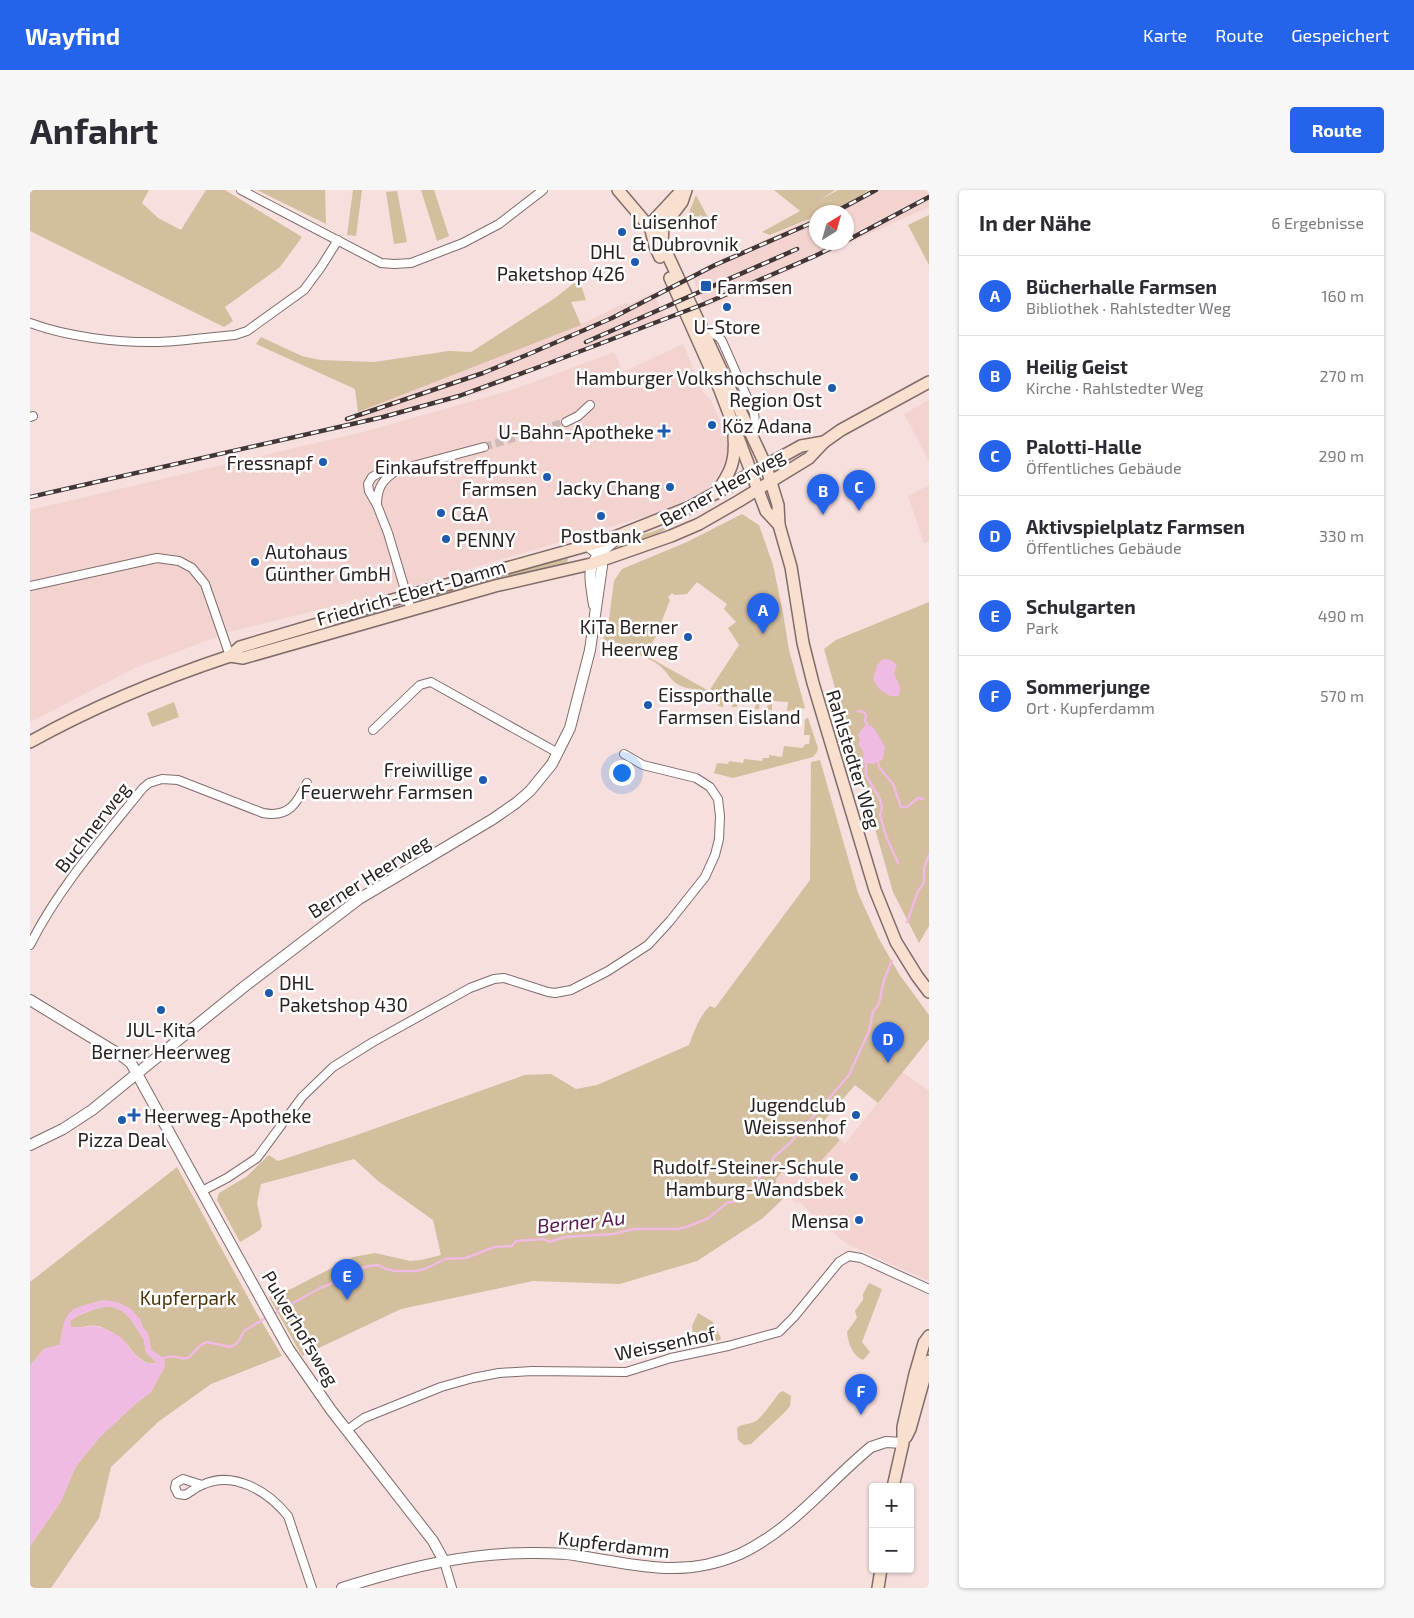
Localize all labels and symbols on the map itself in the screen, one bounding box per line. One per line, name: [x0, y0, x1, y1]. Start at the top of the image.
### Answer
north arrow: [809, 205, 854, 250]
place label: Luisenhof & Dubrovnik: [632, 210, 739, 255]
marker: Luisenhof & Dubrovnik: [616, 226, 628, 238]
place label: DHL Paketshop 426: [497, 240, 625, 285]
marker: DHL Paketshop 426: [629, 256, 641, 268]
place label: Farmsen: [717, 275, 792, 298]
marker: Farmsen: [699, 279, 713, 293]
marker: U-Store: [721, 301, 733, 313]
place label: U-Store: [693, 315, 761, 338]
place label: Hamburger Volkshochschule Region Ost: [576, 366, 822, 411]
marker: Hamburger Volkshochschule Region Ost: [826, 382, 838, 394]
place label: Köz Adana: [722, 414, 812, 437]
marker: Köz Adana: [706, 419, 718, 431]
place label: U-Bahn-Apotheke: [498, 420, 654, 443]
marker: U-Bahn-Apotheke: [658, 425, 670, 437]
street label: Berner Heerweg: [655, 443, 789, 531]
place label: Fressnapf: [226, 451, 314, 474]
place label: Einkaufstreffpunkt Farmsen: [375, 455, 537, 500]
marker: Fressnapf: [317, 456, 329, 468]
pin: C: [843, 470, 875, 511]
marker: Einkaufstreffpunkt Farmsen: [541, 471, 553, 483]
pin: B: [807, 474, 839, 515]
place label: Jacky Chang: [556, 476, 660, 499]
marker: Jacky Chang: [664, 481, 676, 493]
place label: C&A: [451, 502, 488, 525]
marker: C&A: [435, 507, 447, 519]
marker: Postbank: [595, 510, 607, 522]
place label: Postbank: [561, 524, 642, 547]
place label: PENNY: [456, 528, 516, 551]
marker: PENNY: [440, 533, 452, 545]
place label: Autohaus Günther GmbH: [265, 540, 391, 585]
street label: Friedrich-Ebert-Damm: [314, 554, 508, 630]
marker: Autohaus Günther GmbH: [249, 556, 261, 568]
pin: A: [747, 593, 779, 634]
place label: KiTa Berner Heerweg: [580, 615, 678, 660]
marker: KiTa Berner Heerweg: [682, 631, 694, 643]
place label: Eissporthalle Farmsen Eisland: [658, 683, 801, 728]
street label: Rahlstedter Weg: [822, 687, 886, 832]
marker: Eissporthalle Farmsen Eisland: [642, 699, 654, 711]
place label: Freiwillige Feuerwehr Farmsen: [301, 758, 473, 803]
your location: [609, 760, 635, 786]
marker: Freiwillige Feuerwehr Farmsen: [477, 774, 489, 786]
street label: Buchnerweg: [50, 777, 135, 877]
street label: Berner Heerweg: [304, 829, 435, 923]
place label: DHL Paketshop 430: [279, 971, 408, 1016]
marker: DHL Paketshop 430: [263, 987, 275, 999]
marker: JUL-Kita Berner Heerweg: [155, 1004, 167, 1016]
place label: JUL-Kita Berner Heerweg: [91, 1018, 231, 1063]
pin: D: [872, 1022, 904, 1063]
place label: Jugendclub Weissenhof: [744, 1093, 847, 1138]
place label: Heerweg-Apotheke: [144, 1104, 311, 1127]
marker: Heerweg-Apotheke: [128, 1109, 140, 1121]
marker: Jugendclub Weissenhof: [850, 1109, 862, 1121]
marker: Pizza Deal: [116, 1114, 128, 1126]
place label: Pizza Deal: [78, 1128, 167, 1151]
place label: Rudolf-Steiner-Schule Hamburg-Wandsbek: [653, 1155, 844, 1200]
marker: Rudolf-Steiner-Schule Hamburg-Wandsbek: [848, 1171, 860, 1183]
water label: Berner Au: [536, 1204, 626, 1238]
place label: Mensa: [791, 1209, 849, 1232]
marker: Mensa: [853, 1214, 865, 1226]
pin: E: [331, 1259, 363, 1300]
street label: Pulverhofsweg: [258, 1266, 345, 1390]
park label: Kupferpark: [140, 1286, 237, 1309]
street label: Weissenhof: [613, 1321, 718, 1365]
pin: F: [845, 1374, 877, 1415]
street label: Kupferdamm: [557, 1526, 671, 1562]

